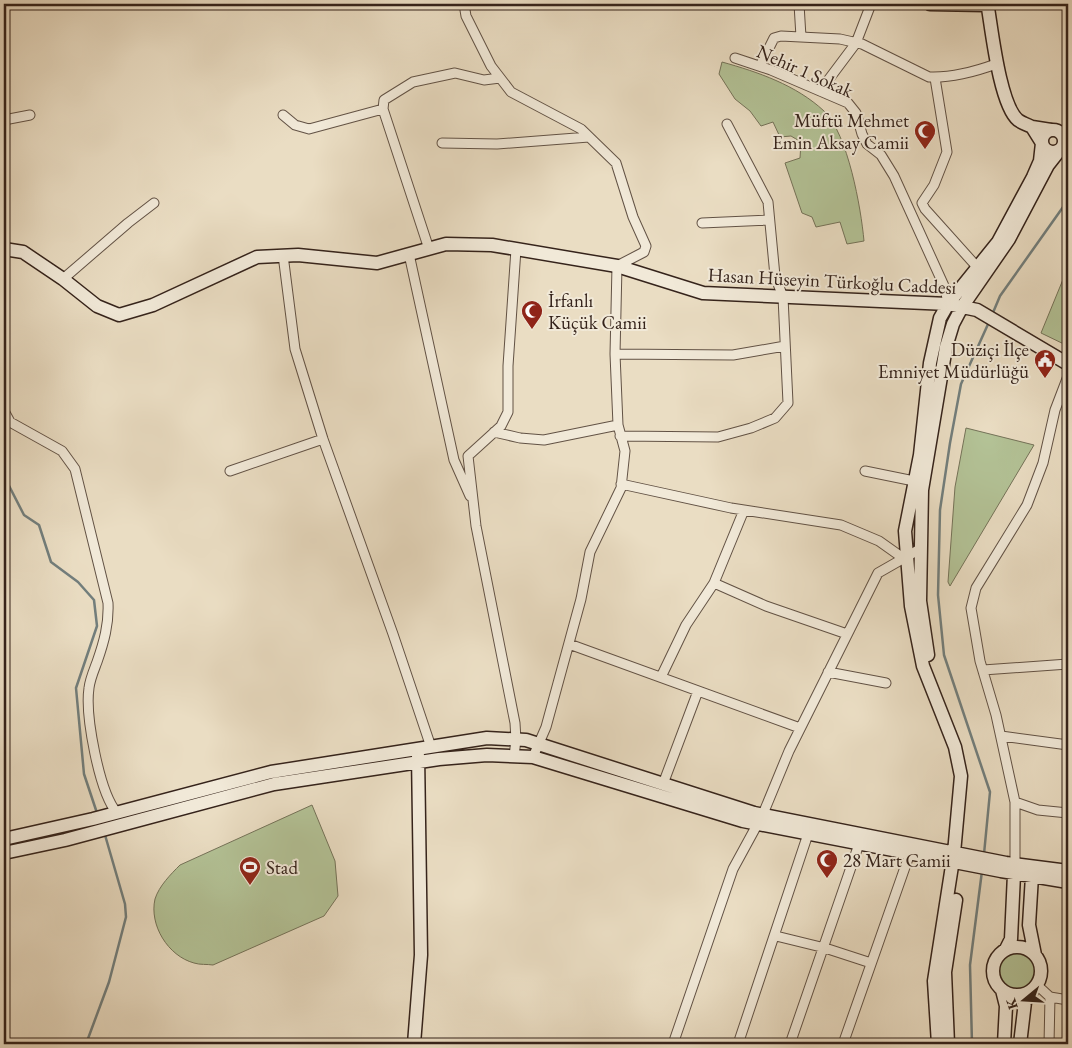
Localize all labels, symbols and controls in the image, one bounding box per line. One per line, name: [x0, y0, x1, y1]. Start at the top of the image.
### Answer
street label: Nehir 1 Sokak: [753, 39, 858, 104]
place label: Müftü Mehmet Emin Aksay Camii: [772, 108, 909, 155]
mosque icon: Müftü Mehmet Emin Aksay Camii: [913, 119, 937, 150]
street label: Hasan Hüseyin Türkoğlu Caddesi: [707, 262, 957, 300]
place label: İrfanlı Küçük Camii: [548, 288, 647, 335]
mosque icon: İrfanlı Küçük Camii: [520, 299, 544, 330]
place label: Düziçi İlçe Emniyet Müdürlüğü: [878, 337, 1029, 384]
public building icon: Düziçi İlçe Emniyet Müdürlüğü: [1033, 348, 1057, 379]
mosque icon: 28 Mart Camii: [815, 848, 839, 879]
place label: 28 Mart Camii: [843, 848, 951, 873]
sports icon: Stad: [238, 855, 262, 886]
place label: Stad: [266, 855, 298, 880]
north arrow: [1000, 976, 1050, 1026]
text: K: [1001, 996, 1022, 1012]

